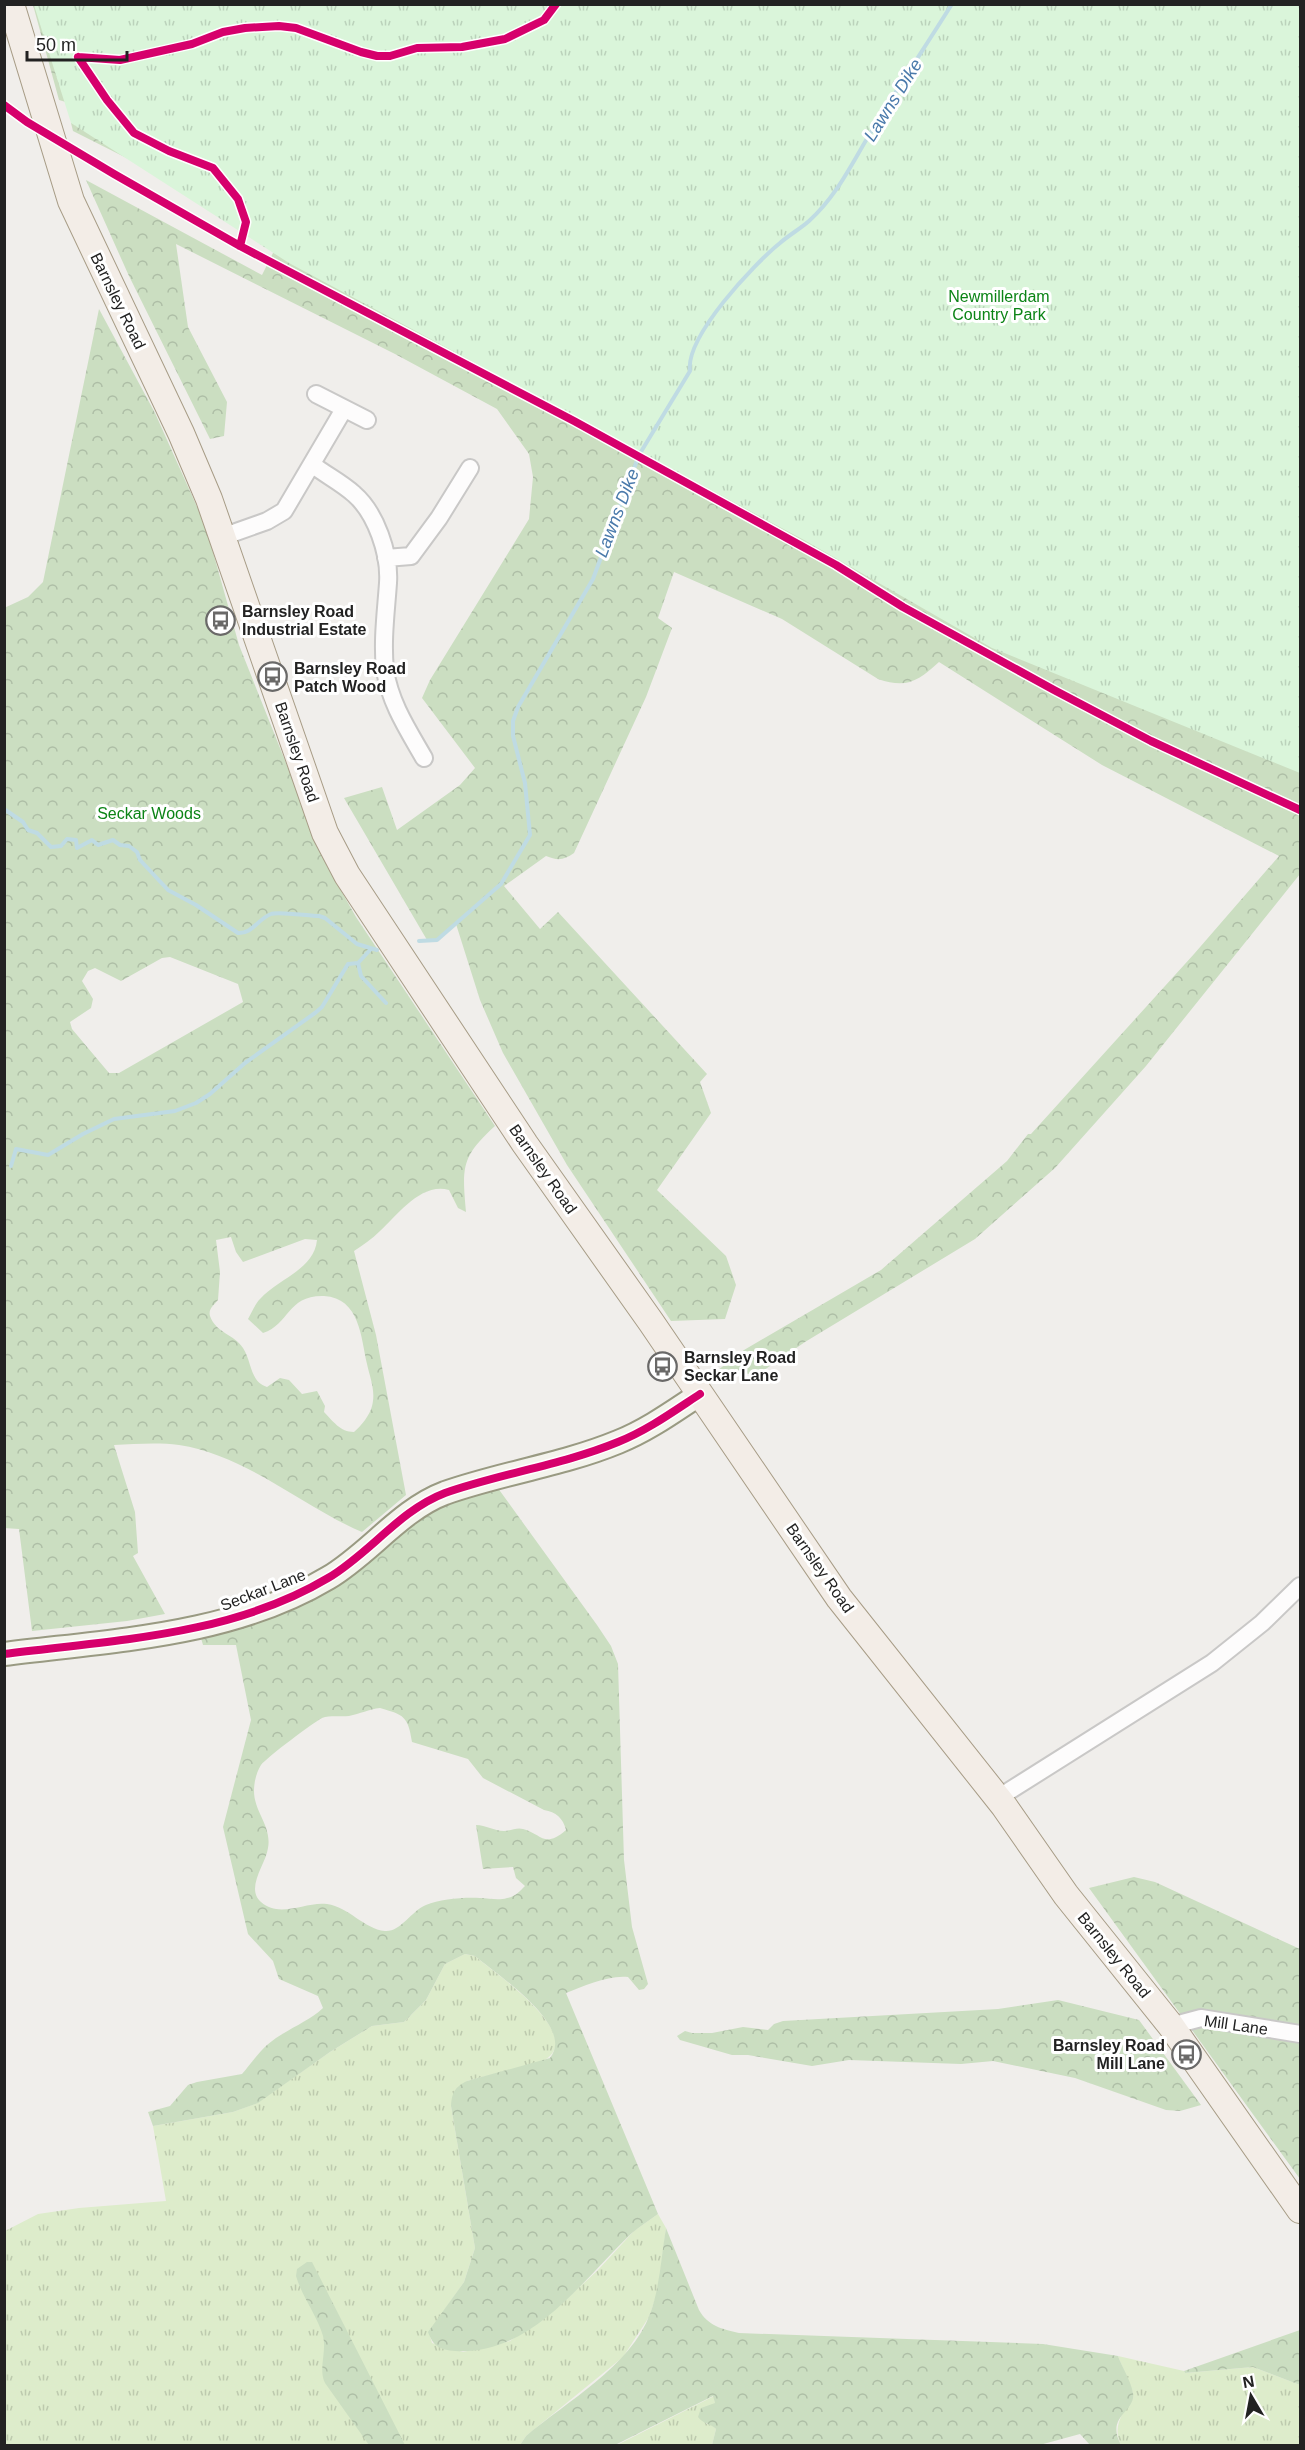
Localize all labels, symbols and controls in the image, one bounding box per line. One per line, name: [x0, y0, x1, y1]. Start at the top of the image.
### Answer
scale bar: [27, 24, 128, 62]
text: 50 m: [36, 35, 76, 55]
water label: Lawns Dike: [860, 55, 926, 145]
street label: Barnsley Road: [87, 250, 149, 352]
park label: Newmillerdam Country Park: [948, 288, 1050, 323]
water label: Lawns Dike: [591, 466, 643, 560]
place label: Barnsley Road Industrial Estate: [242, 603, 367, 638]
bus stop icon: Barnsley Road Industrial Estate: [205, 604, 237, 636]
place label: Barnsley Road Patch Wood: [294, 660, 406, 695]
bus stop icon: Barnsley Road Patch Wood: [257, 661, 289, 693]
street label: Barnsley Road: [272, 700, 322, 804]
park label: Seckar Woods: [97, 805, 201, 822]
street label: Barnsley Road: [506, 1121, 580, 1217]
place label: Barnsley Road Seckar Lane: [684, 1349, 796, 1384]
bus stop icon: Barnsley Road Seckar Lane: [647, 1350, 679, 1382]
street label: Barnsley Road: [783, 1520, 857, 1616]
street label: Seckar Lane: [218, 1566, 308, 1614]
street label: Barnsley Road: [1074, 1909, 1154, 2001]
street label: Mill Lane: [1203, 2012, 1269, 2038]
place label: Barnsley Road Mill Lane: [1053, 2037, 1165, 2072]
bus stop icon: Barnsley Road Mill Lane: [1170, 2038, 1202, 2070]
north arrow: [1221, 2366, 1281, 2426]
text: N: [1241, 2372, 1256, 2391]

